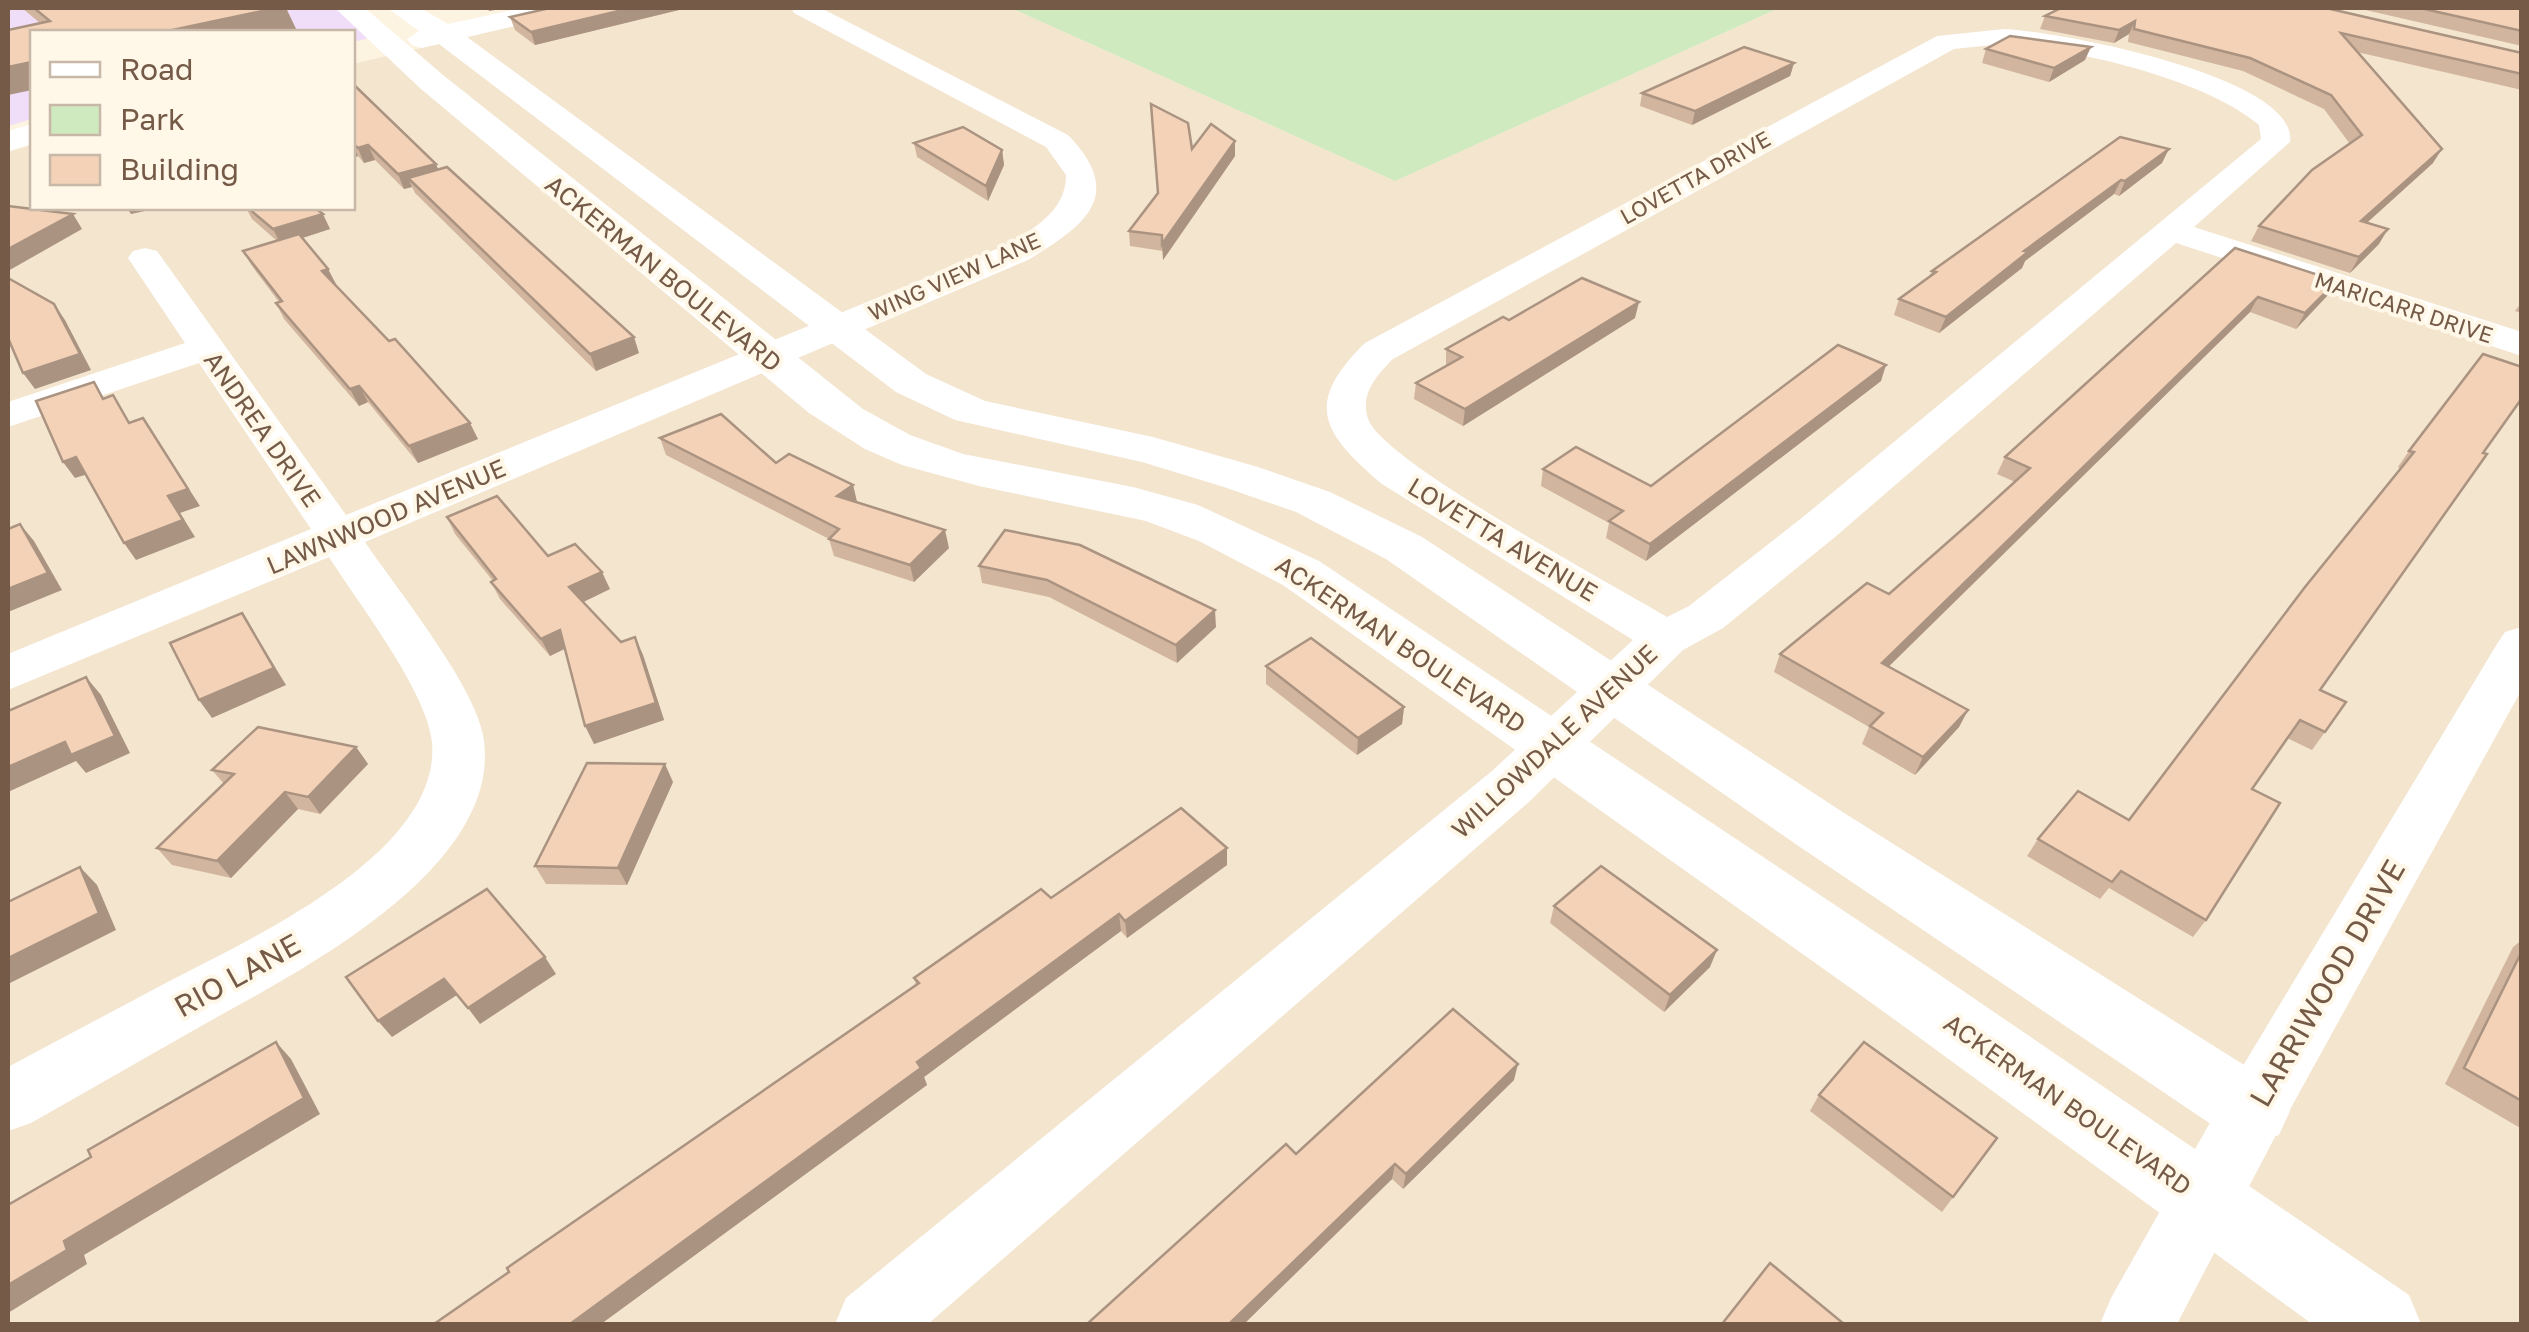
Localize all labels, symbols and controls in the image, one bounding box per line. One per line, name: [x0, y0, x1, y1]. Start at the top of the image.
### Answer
legend: [30, 30, 355, 210]
text: Road: [120, 51, 194, 87]
text: Park: [120, 101, 185, 137]
street label: LOVETTA DRIVE: [1615, 124, 1775, 230]
text: Building: [120, 151, 239, 187]
street label: ACKERMAN BOULEVARD: [540, 168, 788, 378]
street label: WING VIEW LANE: [864, 226, 1044, 326]
street label: MARICARR DRIVE: [2312, 265, 2496, 349]
street label: ANDREA DRIVE: [198, 345, 328, 513]
street label: LAWNWOOD AVENUE: [262, 452, 510, 580]
street label: LOVETTA AVENUE: [1403, 470, 1603, 608]
street label: ACKERMAN BOULEVARD: [1270, 549, 1532, 739]
street label: WILLOWDALE AVENUE: [1445, 638, 1663, 844]
street label: LARRIWOOD DRIVE: [2242, 853, 2412, 1113]
street label: RIO LANE: [168, 926, 306, 1024]
street label: ACKERMAN BOULEVARD: [1938, 1007, 2198, 1201]

